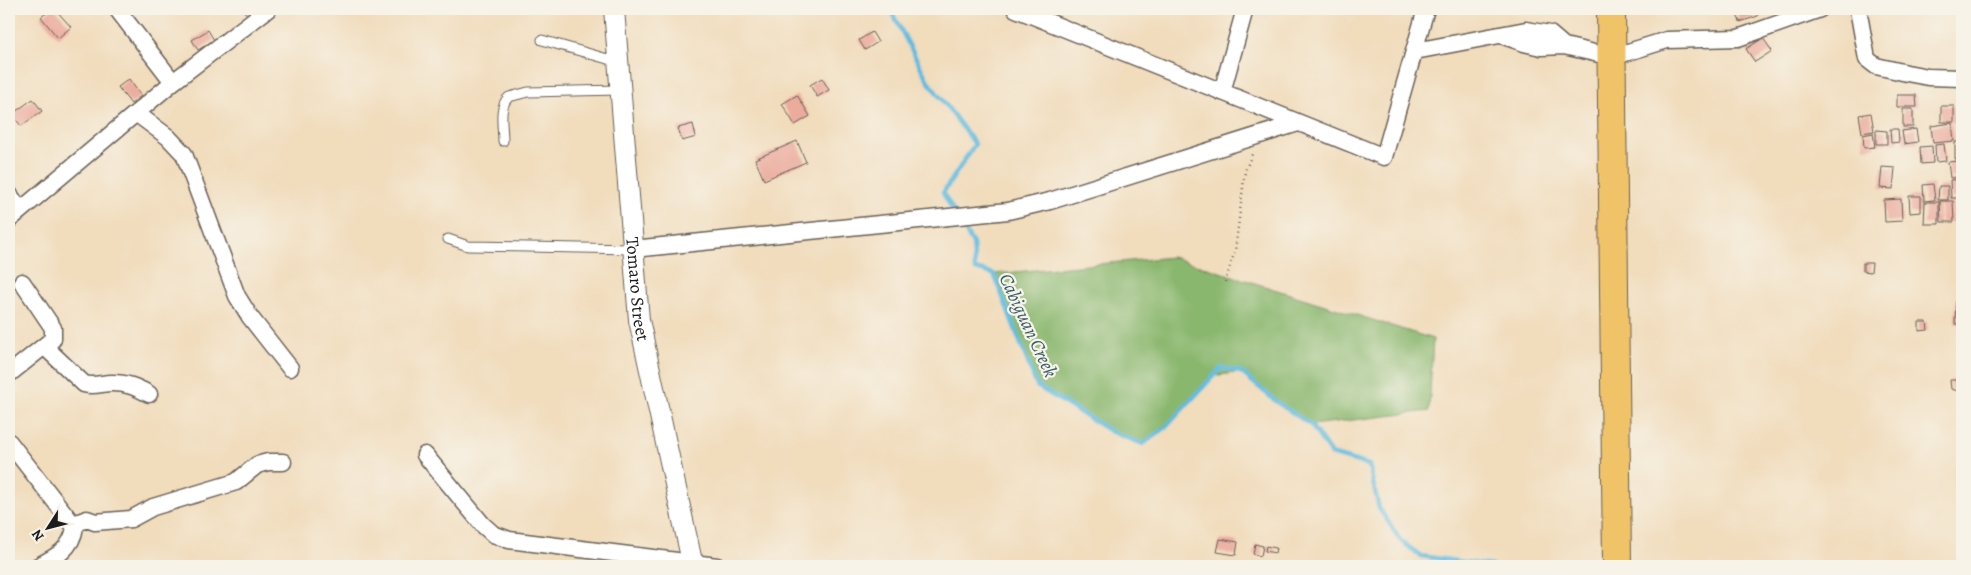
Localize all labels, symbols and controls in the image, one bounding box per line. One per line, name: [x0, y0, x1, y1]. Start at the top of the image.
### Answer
street label: Tomaro Street: [620, 236, 655, 343]
water label: Cabiguan Creek: [993, 269, 1064, 382]
north arrow: [22, 502, 72, 552]
text: N: [27, 526, 49, 545]

